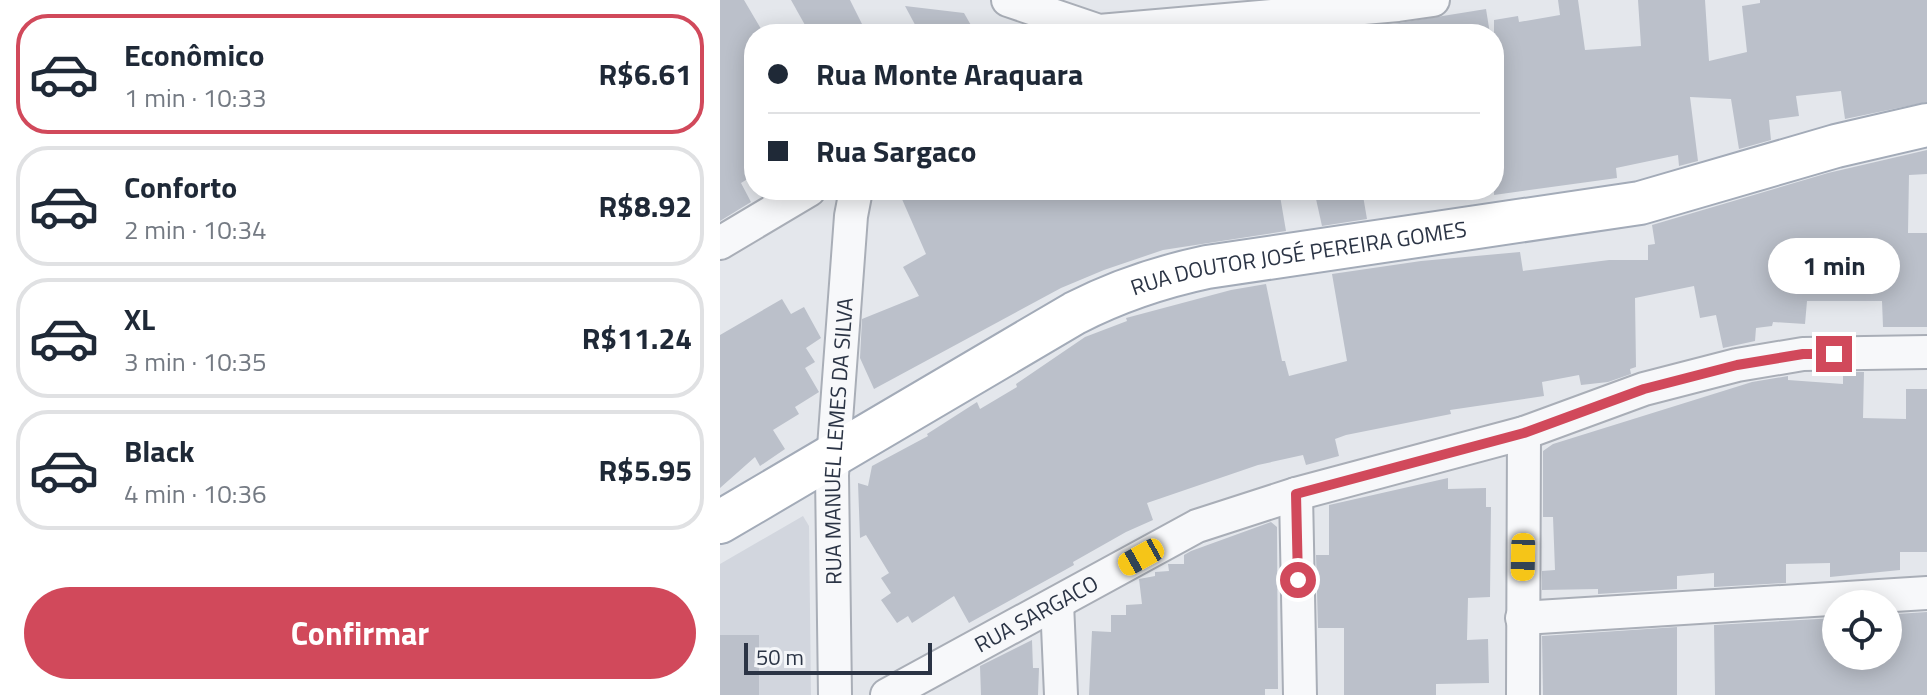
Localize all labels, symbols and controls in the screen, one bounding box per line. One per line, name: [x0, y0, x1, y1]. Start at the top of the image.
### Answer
text: Econômico: [124, 32, 264, 78]
icon: car: [28, 38, 100, 110]
text: R$6.61: [599, 51, 692, 97]
text: Rua Monte Araquara: [816, 51, 1083, 97]
text: 1 min · 10:33: [124, 78, 267, 117]
text: Rua Sargaco: [816, 128, 977, 174]
text: Conforto: [124, 164, 237, 210]
icon: car: [28, 170, 100, 242]
text: R$8.92: [599, 183, 692, 229]
text: 2 min · 10:34: [124, 210, 267, 249]
street label: RUA DOUTOR JOSÉ PEREIRA GOMES: [1126, 212, 1469, 304]
callout: 1 min: [1768, 238, 1900, 294]
text: 1 min: [1802, 246, 1866, 285]
text: XL: [124, 296, 155, 342]
street label: RUA MANUEL LEMES DA SILVA: [815, 296, 862, 585]
icon: car: [28, 302, 100, 374]
text: R$11.24: [582, 315, 692, 361]
route end: [1816, 336, 1852, 372]
text: 3 min · 10:35: [124, 342, 267, 381]
text: Black: [124, 428, 195, 474]
icon: car: [28, 434, 100, 506]
text: R$5.95: [599, 447, 692, 493]
text: 4 min · 10:36: [124, 474, 267, 513]
car: [1511, 533, 1535, 581]
car: [1114, 535, 1168, 579]
route start: [1280, 562, 1316, 598]
street label: RUA SARGACO: [968, 566, 1104, 661]
button: Confirmar: [24, 587, 696, 679]
map controls: [1822, 590, 1902, 670]
button: locate: [1822, 590, 1902, 670]
scale bar: [744, 639, 932, 675]
text: 50 m: [756, 640, 804, 674]

